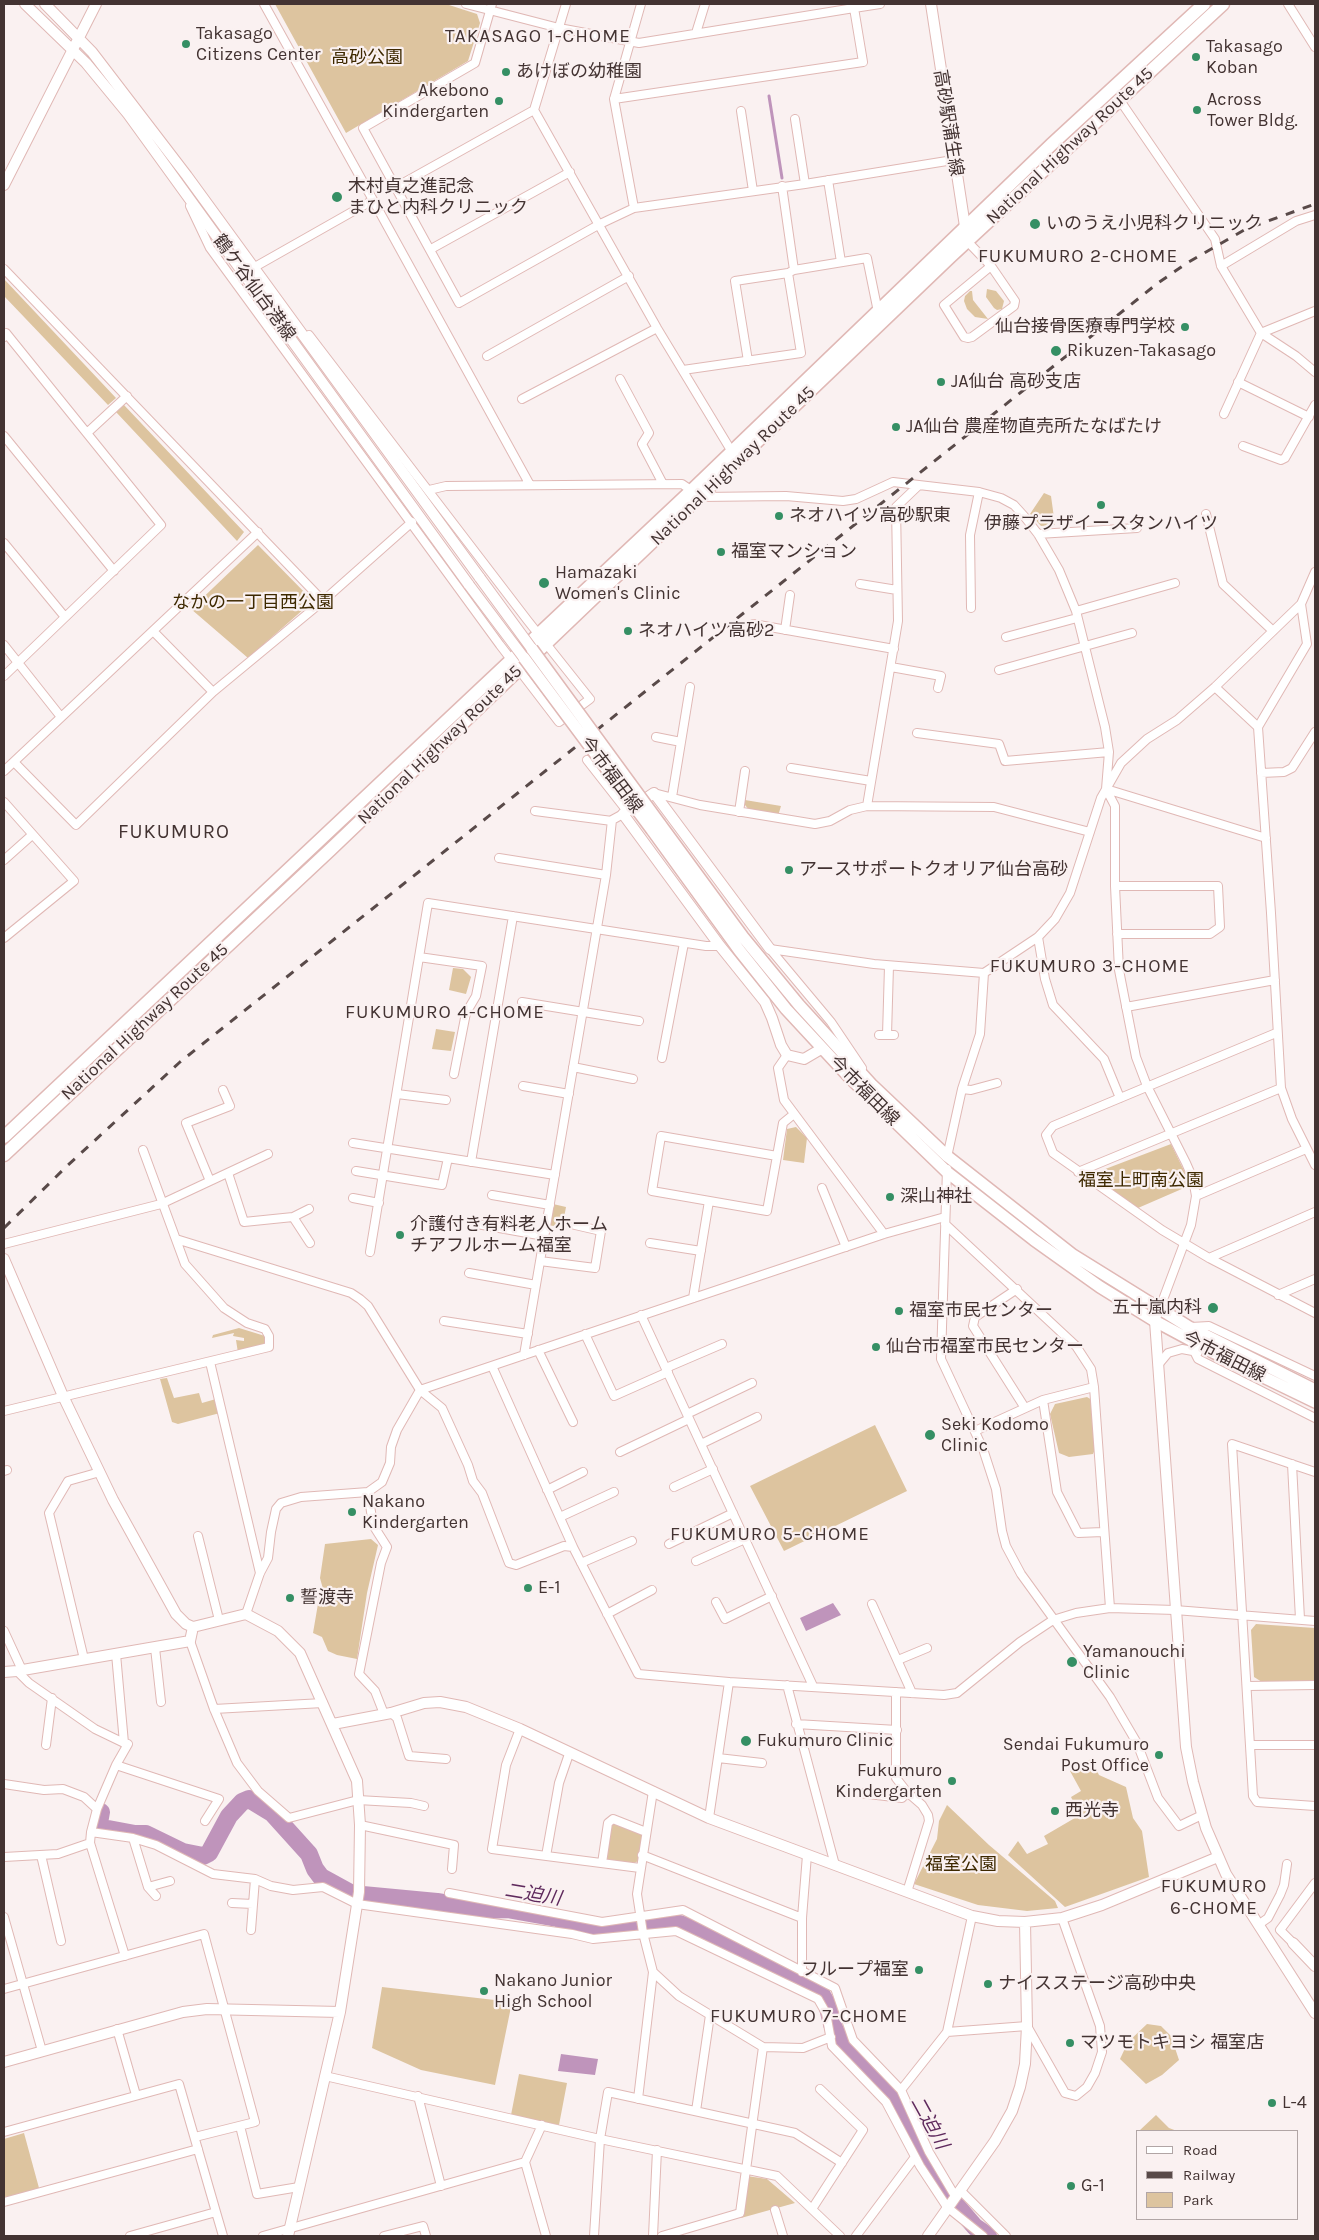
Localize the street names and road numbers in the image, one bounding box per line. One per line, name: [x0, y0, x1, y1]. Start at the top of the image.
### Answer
street label: National Highway Route 45: [982, 63, 1158, 229]
street label: 高砂駅蒲生線: [929, 68, 967, 178]
street label: 鶴ケ谷仙台港線: [208, 231, 300, 345]
street label: National Highway Route 45: [646, 382, 820, 550]
street label: National Highway Route 45: [353, 661, 527, 829]
street label: 今市福田線: [575, 733, 647, 817]
street label: National Highway Route 45: [57, 939, 233, 1105]
street label: 今市福田線: [825, 1052, 903, 1130]
street label: 今市福田線: [1179, 1327, 1269, 1387]

